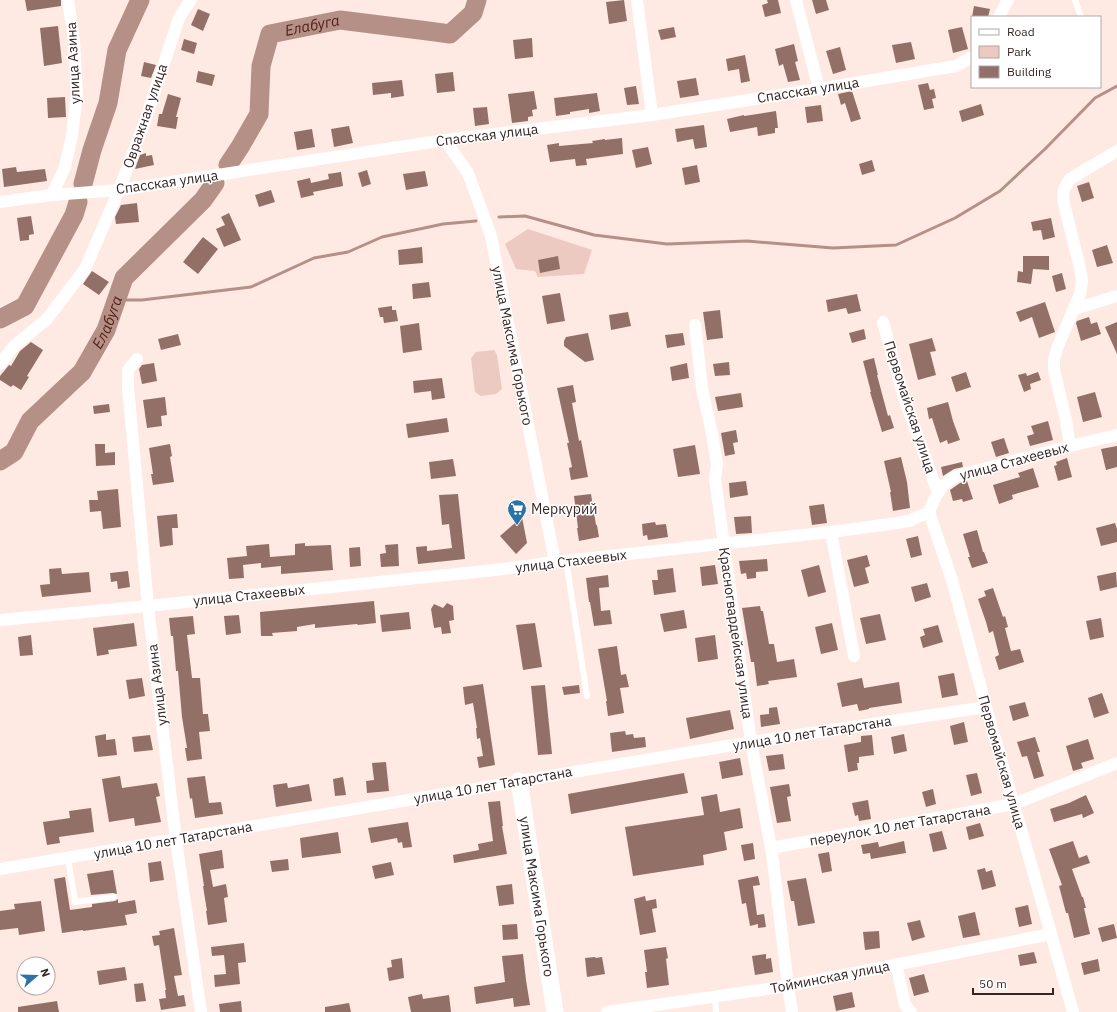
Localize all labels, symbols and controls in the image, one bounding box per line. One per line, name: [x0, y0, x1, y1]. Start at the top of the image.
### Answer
water label: Елабуга: [283, 10, 341, 40]
legend: [971, 16, 1101, 88]
street label: улица Азина: [62, 21, 84, 104]
text: Road: [1007, 24, 1035, 39]
text: Park: [1007, 44, 1032, 59]
street label: Овражная улица: [119, 61, 171, 171]
text: Building: [1007, 64, 1052, 79]
street label: Спасская улица: [756, 73, 861, 107]
street label: Спасская улица: [435, 120, 540, 150]
street label: Спасская улица: [115, 166, 220, 198]
street label: улица Максима Горького: [488, 264, 537, 427]
water label: Елабуга: [87, 293, 126, 352]
street label: Первомайская улица: [880, 338, 940, 476]
street label: улица Стахеевых: [958, 438, 1070, 484]
supermarket icon: Меркурий: [506, 498, 528, 526]
place label: Меркурий: [531, 500, 597, 518]
street label: улица Стахеевых: [514, 545, 628, 577]
street label: Красногвардейская улица: [715, 546, 757, 721]
street label: улица Стахеевых: [192, 580, 306, 610]
street label: улица Азина: [143, 643, 171, 727]
street label: Первомайская улица: [974, 693, 1030, 831]
street label: улица 10 лет Татарстана: [731, 711, 893, 754]
street label: улица 10 лет Татарстана: [412, 762, 574, 808]
street label: переулок 10 лет Татарстана: [808, 800, 992, 850]
street label: улица Максима Горького: [516, 815, 558, 978]
street label: улица 10 лет Татарстана: [92, 817, 254, 863]
north arrow: [16, 956, 56, 996]
street label: Тойминская улица: [769, 957, 892, 997]
text: N: [37, 966, 53, 979]
scale bar: [973, 970, 1053, 996]
text: 50 m: [979, 976, 1007, 991]

